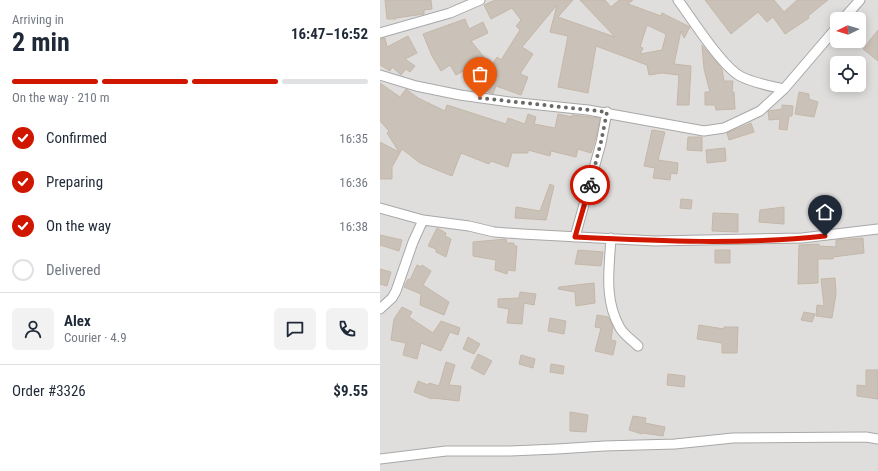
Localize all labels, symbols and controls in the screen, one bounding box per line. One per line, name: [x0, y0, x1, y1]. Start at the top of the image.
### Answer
text: Arriving in: [12, 12, 64, 27]
north arrow: [830, 12, 866, 48]
map controls: [830, 12, 866, 92]
text: 16:47–16:52: [291, 25, 368, 43]
text: 2 min: [12, 27, 70, 57]
button: locate: [830, 56, 866, 92]
pin: [463, 57, 497, 98]
icon: bag: [469, 63, 491, 85]
text: On the way · 210 m: [12, 90, 109, 105]
icon: check: [12, 127, 34, 149]
text: Confirmed: [46, 129, 107, 147]
text: 16:35: [339, 131, 368, 146]
courier: [570, 165, 610, 205]
icon: check: [12, 171, 34, 193]
text: Preparing: [46, 173, 103, 191]
icon: bike: [579, 174, 601, 196]
text: 16:36: [339, 175, 368, 190]
pin: [808, 195, 842, 236]
icon: home: [814, 201, 836, 223]
icon: check: [12, 215, 34, 237]
text: On the way: [46, 217, 111, 235]
text: 16:38: [339, 219, 368, 234]
text: Delivered: [46, 261, 101, 279]
button: person: [12, 308, 54, 350]
button: chat: [274, 308, 316, 350]
button: phone: [326, 308, 368, 350]
text: Alex: [64, 312, 91, 330]
text: Courier · 4.9: [64, 330, 127, 345]
text: Order #3326: [12, 382, 86, 400]
text: $9.55: [333, 382, 368, 400]

